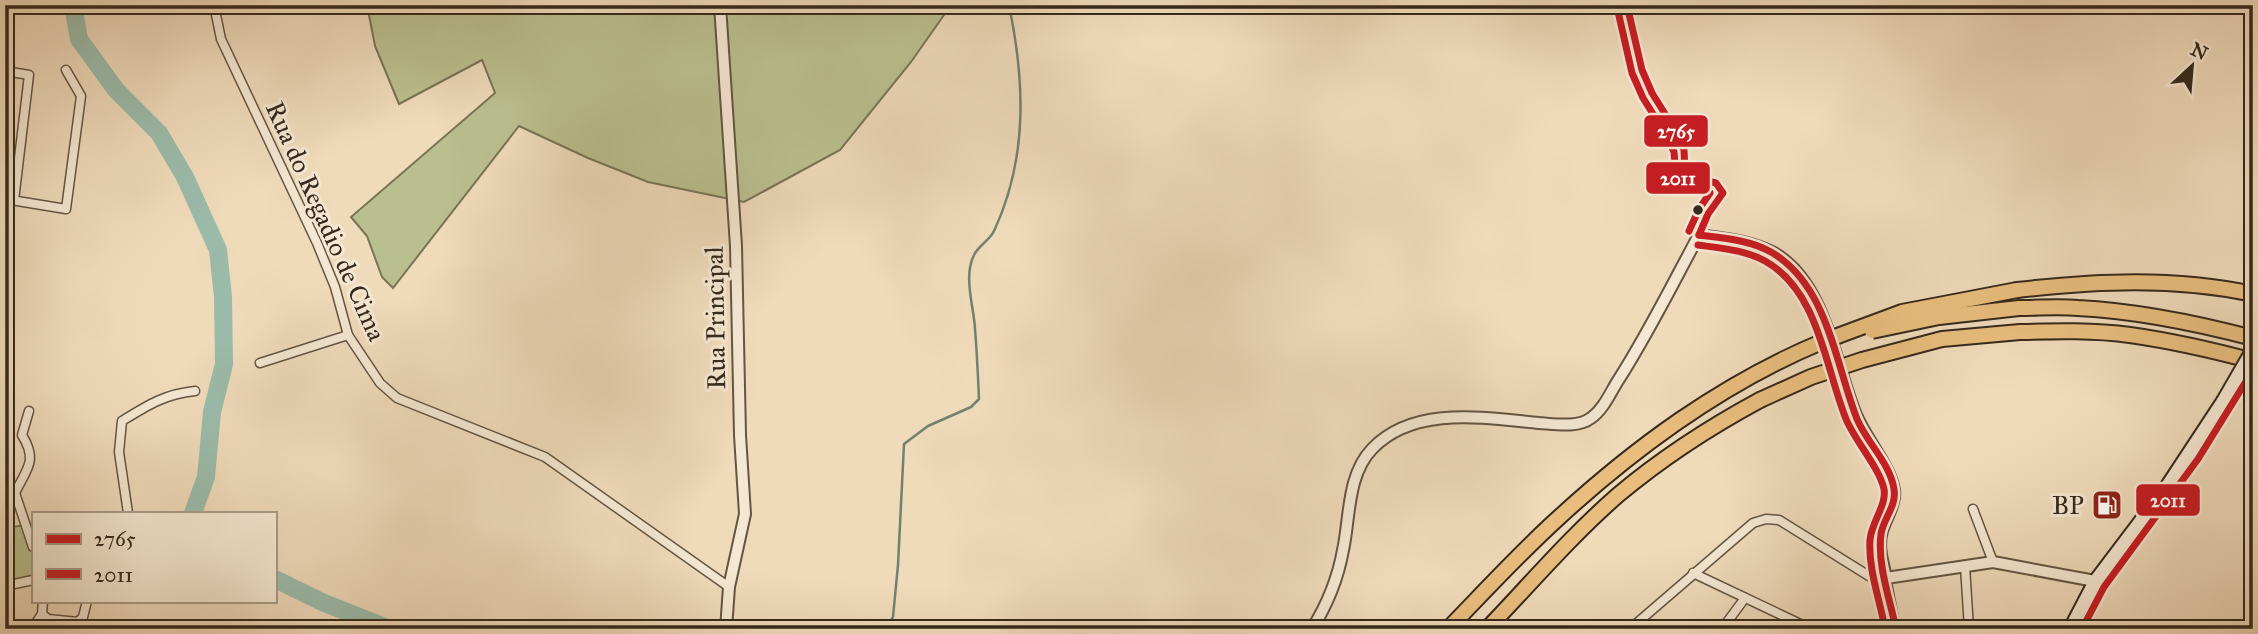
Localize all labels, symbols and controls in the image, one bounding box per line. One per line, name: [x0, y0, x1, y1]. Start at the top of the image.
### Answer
north arrow: [2156, 32, 2226, 102]
text: N: [2187, 37, 2212, 65]
street label: Rua do Regadio de Cima: [259, 96, 393, 346]
line badge: 2765: [1643, 114, 1709, 148]
text: 2765: [1657, 120, 1695, 143]
line badge: 2011: [1645, 161, 1711, 195]
text: 2011: [1660, 167, 1696, 190]
unlabelled marker: [1691, 203, 1705, 217]
street label: Rua Principal: [698, 246, 732, 390]
line badge: 2011: [2135, 483, 2201, 517]
fuel station icon: BP: [2090, 488, 2124, 522]
place label: BP: [2052, 489, 2084, 521]
text: 2011: [2150, 489, 2186, 512]
legend: [32, 512, 276, 602]
text: 2765: [94, 526, 136, 552]
text: 2011: [94, 562, 133, 588]

